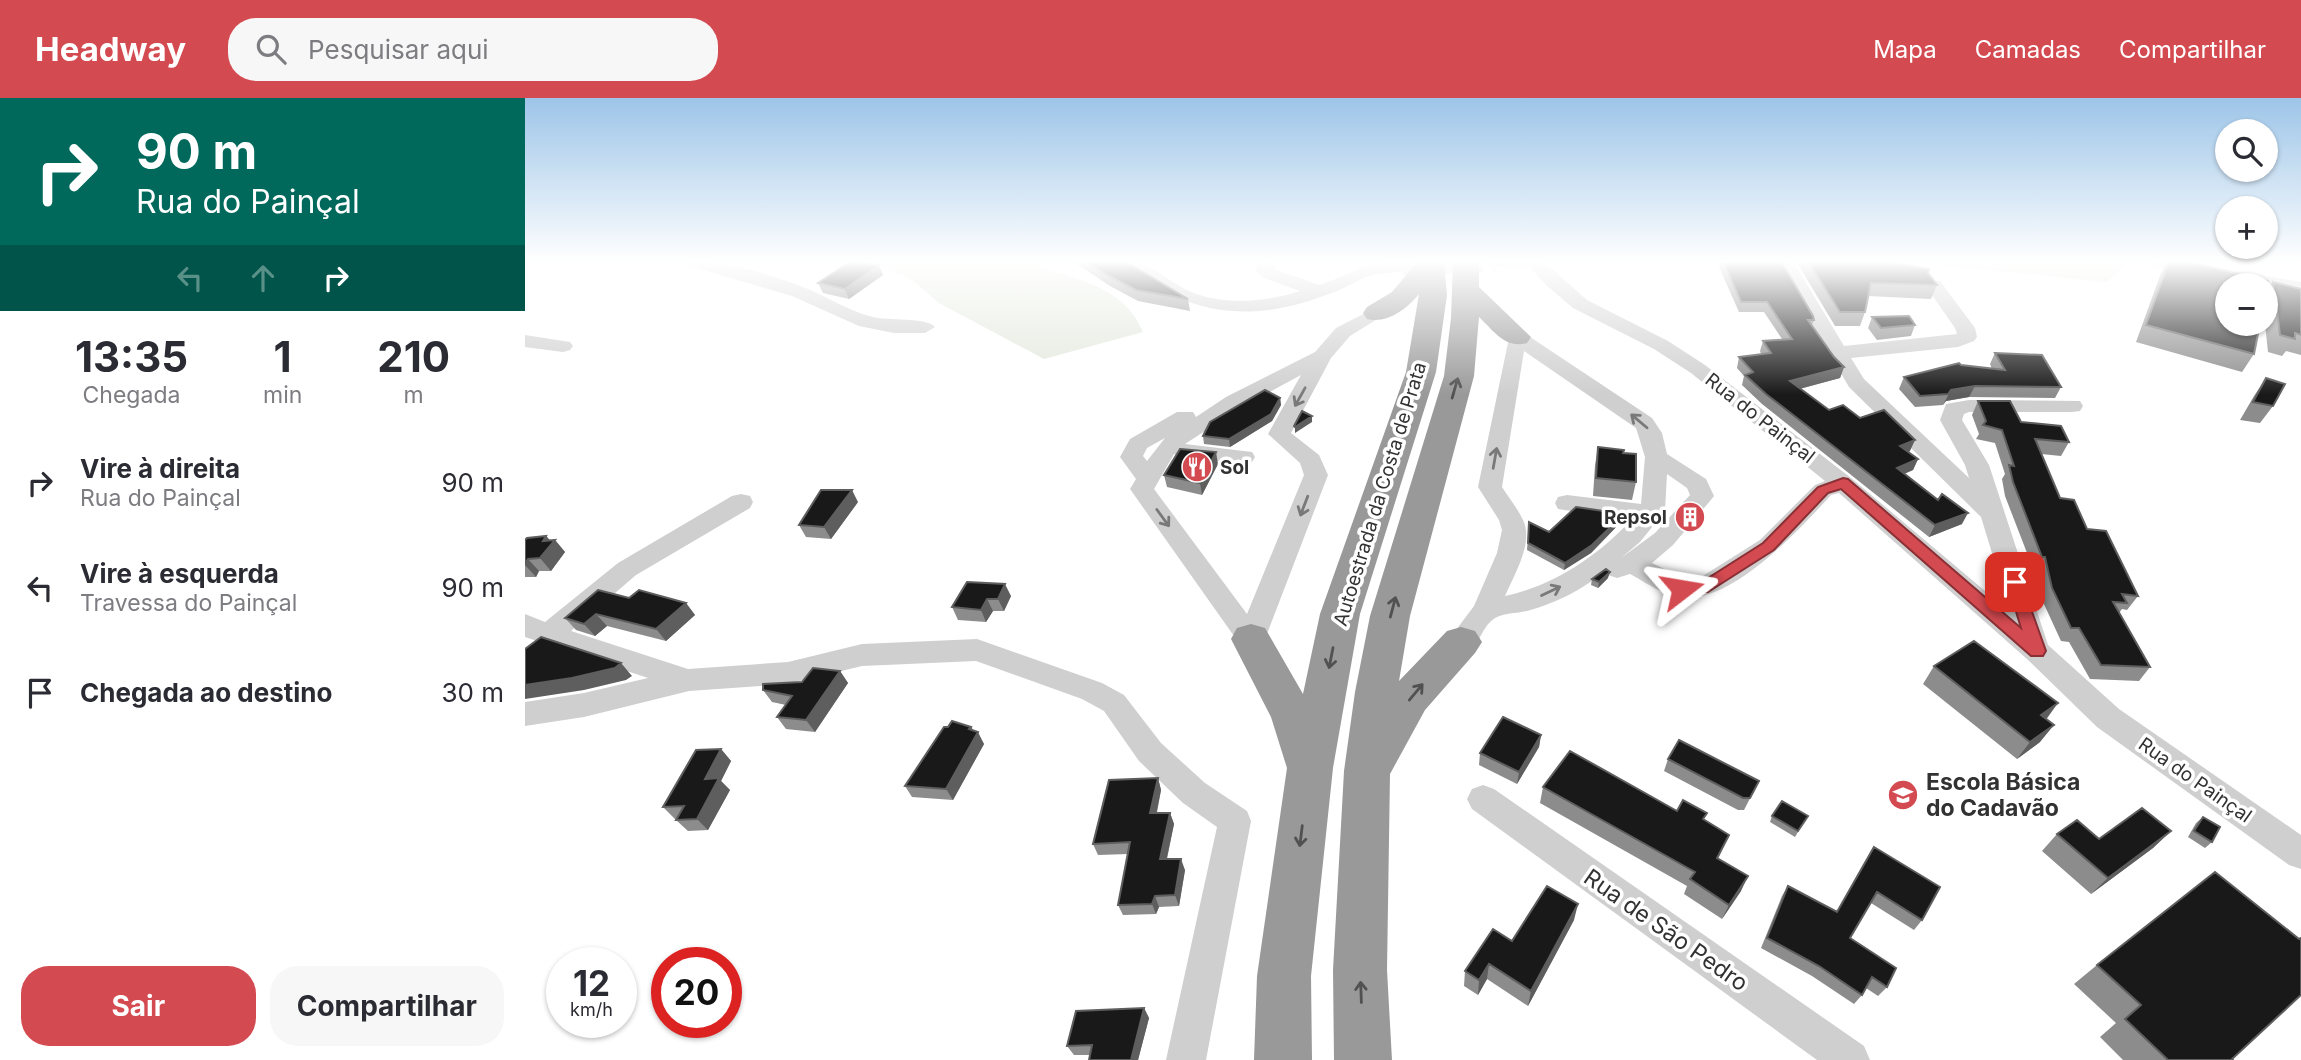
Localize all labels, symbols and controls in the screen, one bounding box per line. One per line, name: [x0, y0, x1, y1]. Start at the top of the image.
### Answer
search box: [228, 18, 718, 81]
text: Headway: [35, 29, 186, 69]
icon: search: [252, 30, 290, 68]
text: Pesquisar aqui: [308, 34, 489, 65]
text: Mapa: [1873, 35, 1937, 64]
text: Camadas: [1975, 35, 2081, 64]
text: Compartilhar: [2119, 35, 2266, 64]
map controls: [2215, 119, 2278, 336]
button: search: [2215, 119, 2278, 182]
text: 90 m: [136, 122, 257, 181]
icon: right: [21, 126, 112, 217]
text: Rua do Painçal: [136, 182, 360, 221]
button: +: [2215, 196, 2278, 259]
icon: left: [171, 259, 209, 297]
icon: ahead: [244, 259, 282, 297]
icon: right: [317, 259, 355, 297]
button: −: [2215, 273, 2278, 336]
text: 13:35: [75, 331, 188, 382]
text: 1: [274, 331, 292, 382]
text: 210: [377, 331, 450, 382]
street label: Autoestrada da Costa de Prata: [1329, 359, 1431, 629]
street label: Rua do Painçal: [1701, 368, 1819, 468]
one-way arrow: [1449, 377, 1462, 400]
text: Chegada: [83, 381, 180, 409]
text: min: [263, 381, 302, 409]
text: m: [404, 381, 424, 409]
one-way arrow: [1293, 386, 1307, 406]
one-way arrow: [1630, 413, 1648, 429]
one-way arrow: [1489, 447, 1503, 470]
restaurant icon: Sol: [1180, 450, 1214, 484]
text: Vire à direita: [80, 453, 240, 484]
place label: Sol: [1220, 456, 1249, 479]
icon: right: [21, 464, 59, 502]
text: 90 m: [441, 467, 504, 498]
text: Rua do Painçal: [80, 484, 241, 512]
one-way arrow: [1296, 494, 1309, 516]
building icon: Repsol: [1673, 500, 1707, 534]
place label: Repsol: [1604, 506, 1667, 529]
one-way arrow: [1156, 508, 1170, 527]
position arrow: [1645, 552, 1719, 626]
pin: [1985, 552, 2045, 612]
text: Vire à esquerda: [80, 558, 279, 589]
icon: arrive: [1996, 563, 2034, 601]
icon: left: [21, 569, 59, 607]
text: 90 m: [441, 572, 504, 603]
one-way arrow: [1540, 584, 1561, 597]
text: Travessa do Painçal: [80, 589, 297, 617]
one-way arrow: [1387, 596, 1400, 618]
one-way arrow: [1324, 646, 1338, 669]
icon: arrive: [21, 674, 59, 712]
text: Chegada ao destino: [80, 677, 332, 708]
text: 30 m: [441, 677, 504, 708]
one-way arrow: [1408, 683, 1424, 701]
street label: Rua do Painçal: [2134, 732, 2256, 828]
place label: Escola Básica do Cadavão: [1926, 768, 2080, 822]
school or university icon: Escola Básica do Cadavão: [1886, 778, 1920, 812]
one-way arrow: [1295, 824, 1308, 846]
street label: Rua de São Pedro: [1579, 863, 1753, 997]
speed limit sign: 20: [651, 947, 742, 1038]
text: 12: [573, 962, 610, 1004]
button: Sair: [21, 966, 256, 1046]
button: Compartilhar: [270, 966, 504, 1046]
one-way arrow: [1354, 981, 1367, 1004]
text: km/h: [570, 999, 613, 1020]

